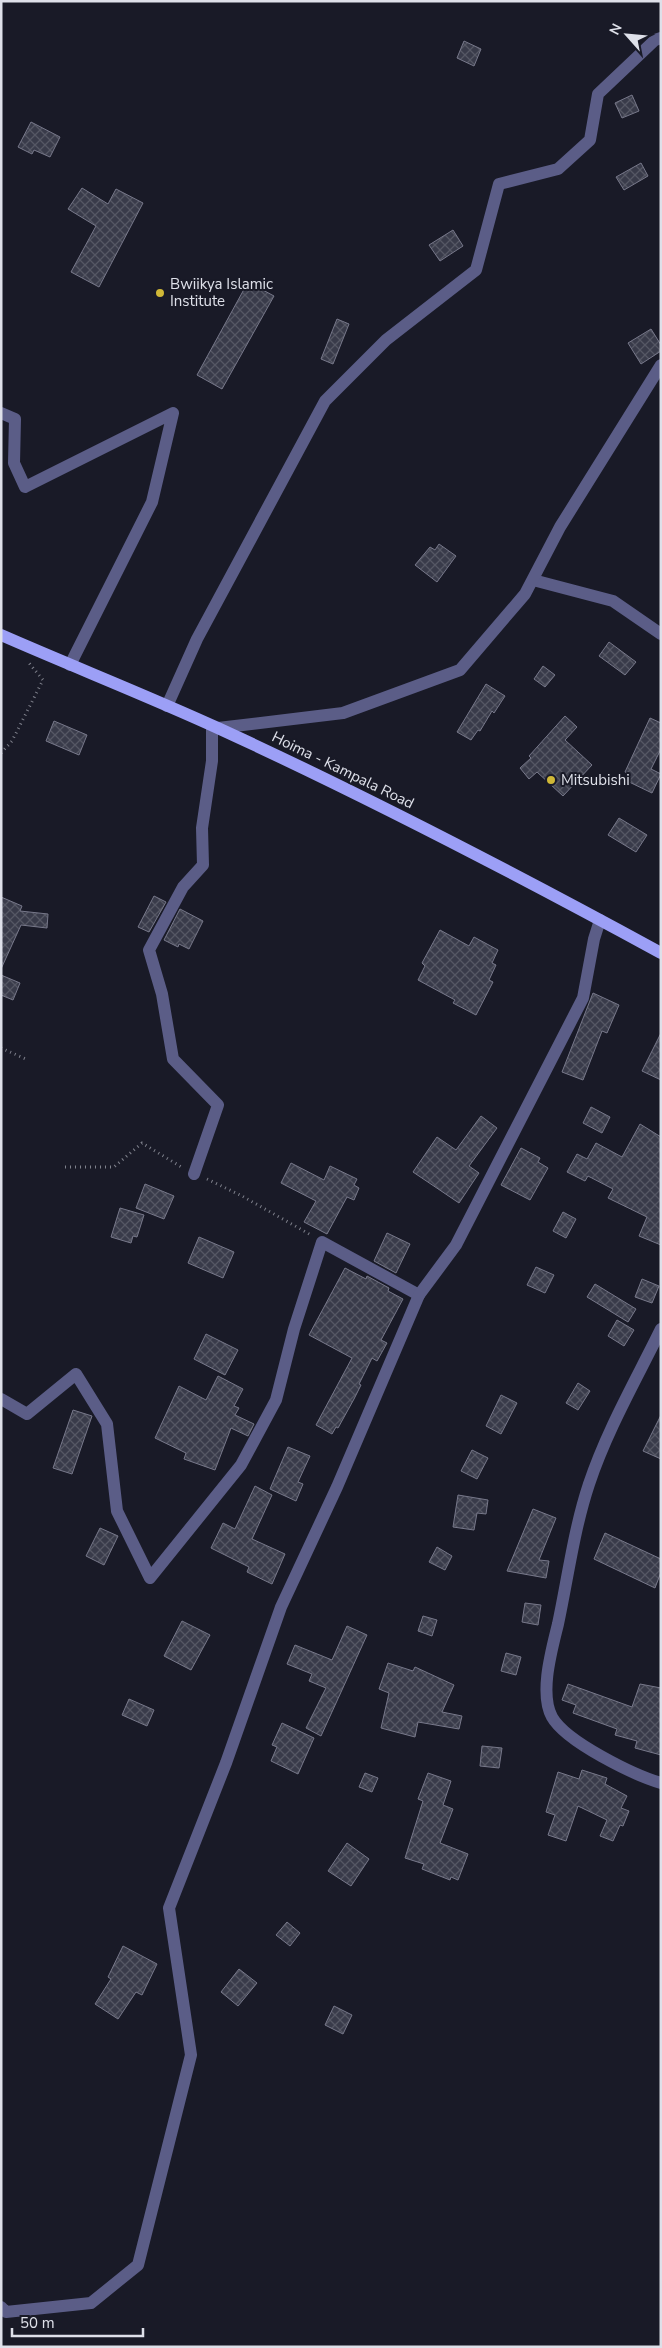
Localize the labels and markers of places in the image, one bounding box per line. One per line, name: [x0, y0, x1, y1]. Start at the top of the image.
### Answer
place label: Bwiikya Islamic Institute: [170, 274, 273, 311]
marker: Bwiikya Islamic Institute: [154, 287, 166, 299]
place label: Mitsubishi: [561, 770, 630, 790]
marker: Mitsubishi: [545, 774, 557, 786]

